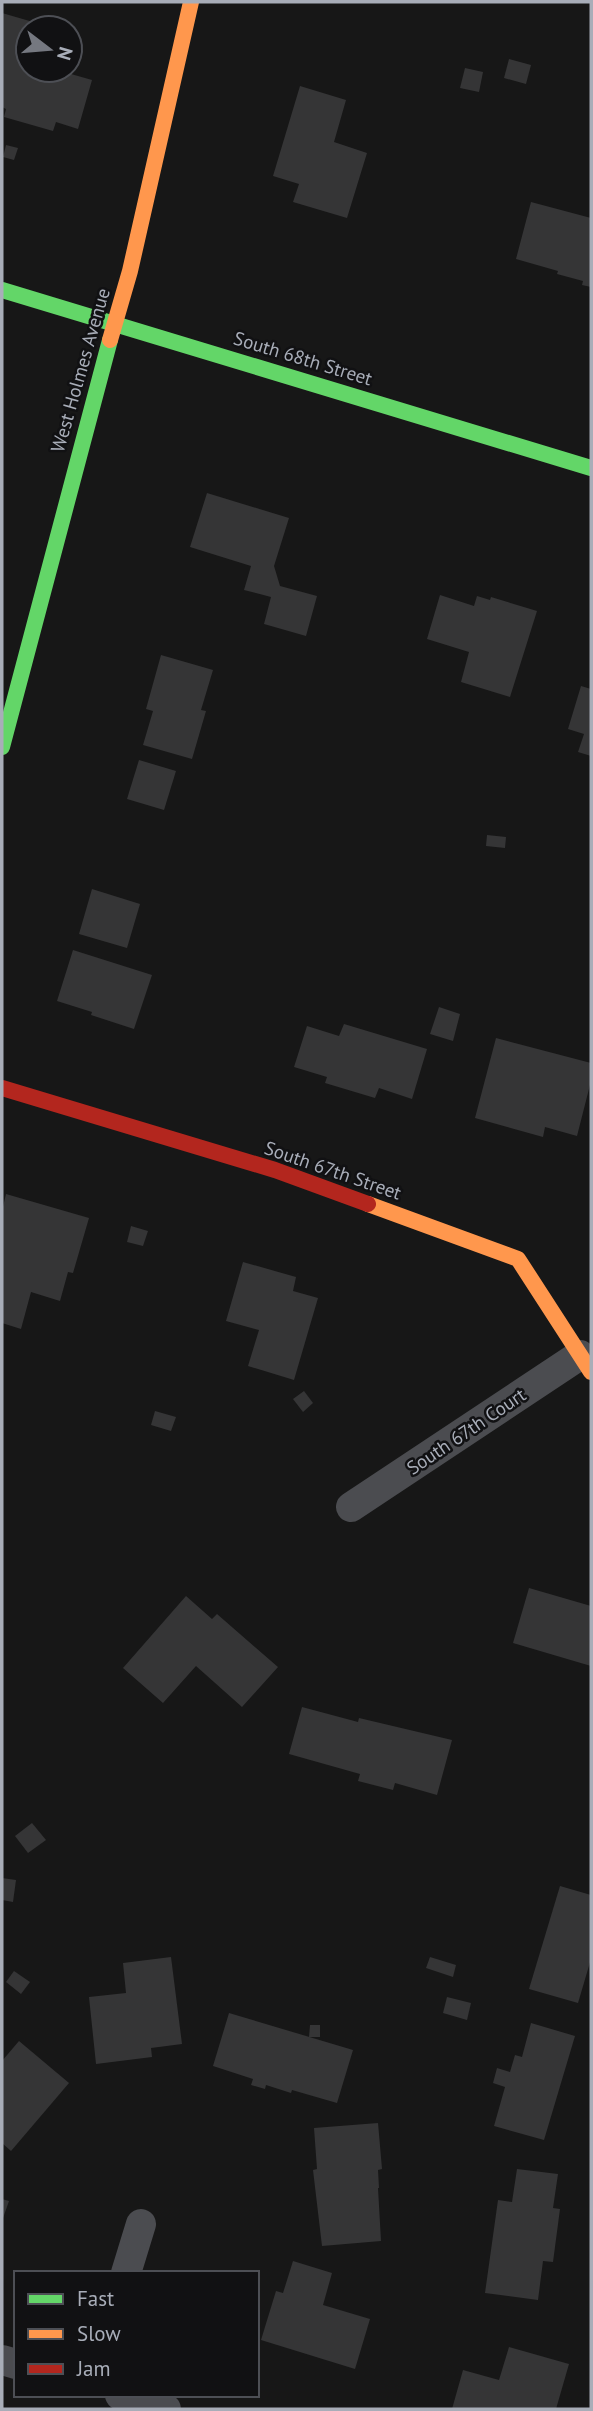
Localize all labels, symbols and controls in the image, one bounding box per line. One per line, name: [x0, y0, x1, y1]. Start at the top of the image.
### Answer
north arrow: [14, 14, 84, 84]
text: N: [52, 44, 79, 63]
street label: West Holmes Avenue: [45, 285, 115, 455]
street label: South 68th Street: [231, 326, 376, 391]
street label: South 67th Street: [261, 1135, 405, 1205]
street label: South 67th Court: [402, 1382, 531, 1480]
legend: [14, 2271, 259, 2397]
text: Fast: [77, 2285, 114, 2312]
text: Slow: [77, 2320, 121, 2347]
text: Jam: [76, 2355, 111, 2382]

